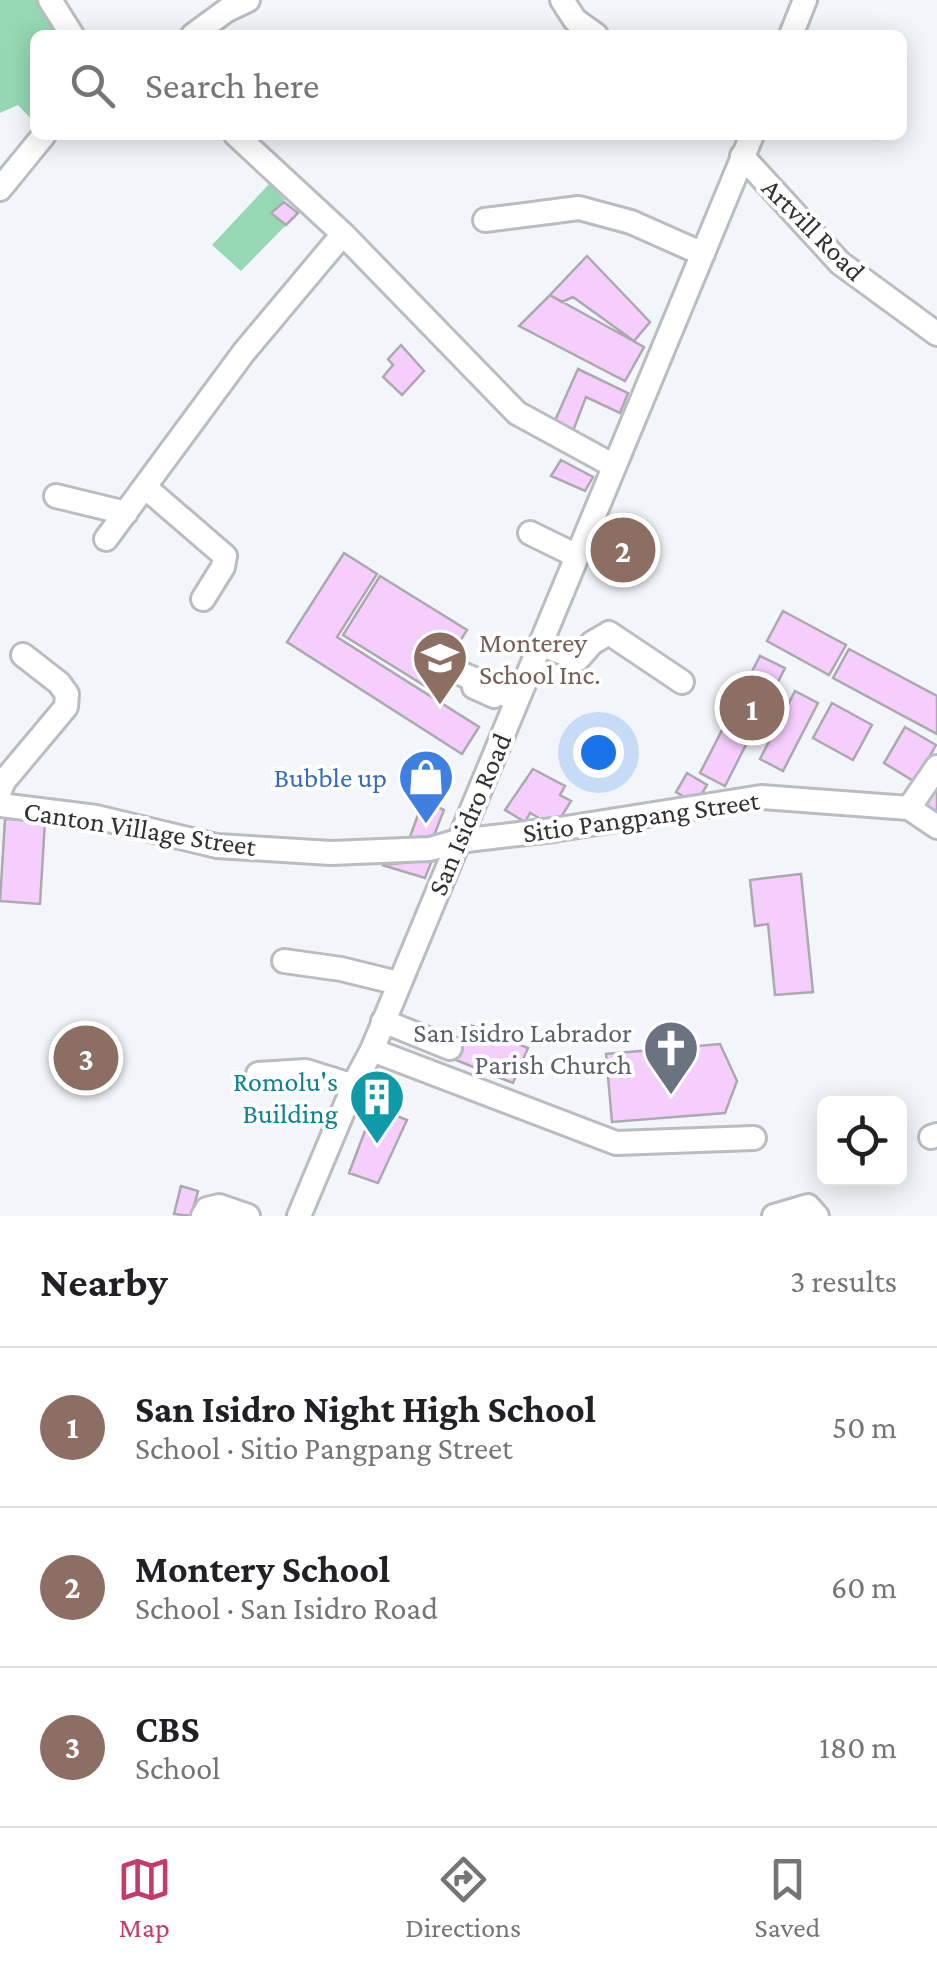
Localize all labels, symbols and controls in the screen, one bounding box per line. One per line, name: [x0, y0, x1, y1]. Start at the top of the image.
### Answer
search box: [30, 30, 907, 140]
icon: search: [65, 58, 120, 113]
text: Search here: [145, 64, 319, 106]
street label: Artvill Road: [756, 172, 871, 287]
pin: 2: [590, 512, 656, 588]
place label: Monterey School Inc.: [479, 627, 601, 690]
school or university icon: Monterey School Inc.: [410, 628, 470, 707]
pin: 1: [720, 670, 784, 746]
your location: [573, 727, 624, 778]
street label: San Isidro Road: [421, 728, 518, 900]
shop icon: Bubble up: [396, 747, 456, 826]
place label: Bubble up: [274, 762, 387, 793]
street label: Sitio Pangpang Street: [521, 784, 762, 848]
street label: Canton Village Street: [22, 795, 259, 862]
place label: San Isidro Labrador Parish Church: [413, 1017, 632, 1080]
church icon: San Isidro Labrador Parish Church: [641, 1018, 701, 1097]
pin: 3: [54, 1020, 118, 1096]
place label: Romolu's Building: [233, 1066, 338, 1129]
building icon: Romolu's Building: [347, 1067, 407, 1146]
map controls: [817, 1096, 907, 1186]
button: locate: [817, 1096, 907, 1186]
text: Nearby: [40, 1258, 168, 1305]
text: 3 results: [790, 1263, 897, 1299]
text: San Isidro Night High School: [135, 1388, 596, 1430]
text: 1: [67, 1409, 78, 1445]
text: 50 m: [832, 1409, 897, 1445]
text: School · Sitio Pangpang Street: [135, 1430, 513, 1466]
text: Montery School: [135, 1548, 390, 1590]
text: 2: [64, 1569, 81, 1605]
text: 60 m: [831, 1569, 897, 1605]
text: School · San Isidro Road: [135, 1590, 438, 1626]
text: CBS: [135, 1708, 199, 1750]
text: 3: [65, 1729, 80, 1765]
text: 180 m: [819, 1729, 897, 1765]
text: School: [135, 1750, 220, 1786]
tab: Map: [117, 1852, 172, 1943]
tab: Directions: [405, 1852, 521, 1943]
tab: Saved: [755, 1852, 820, 1943]

